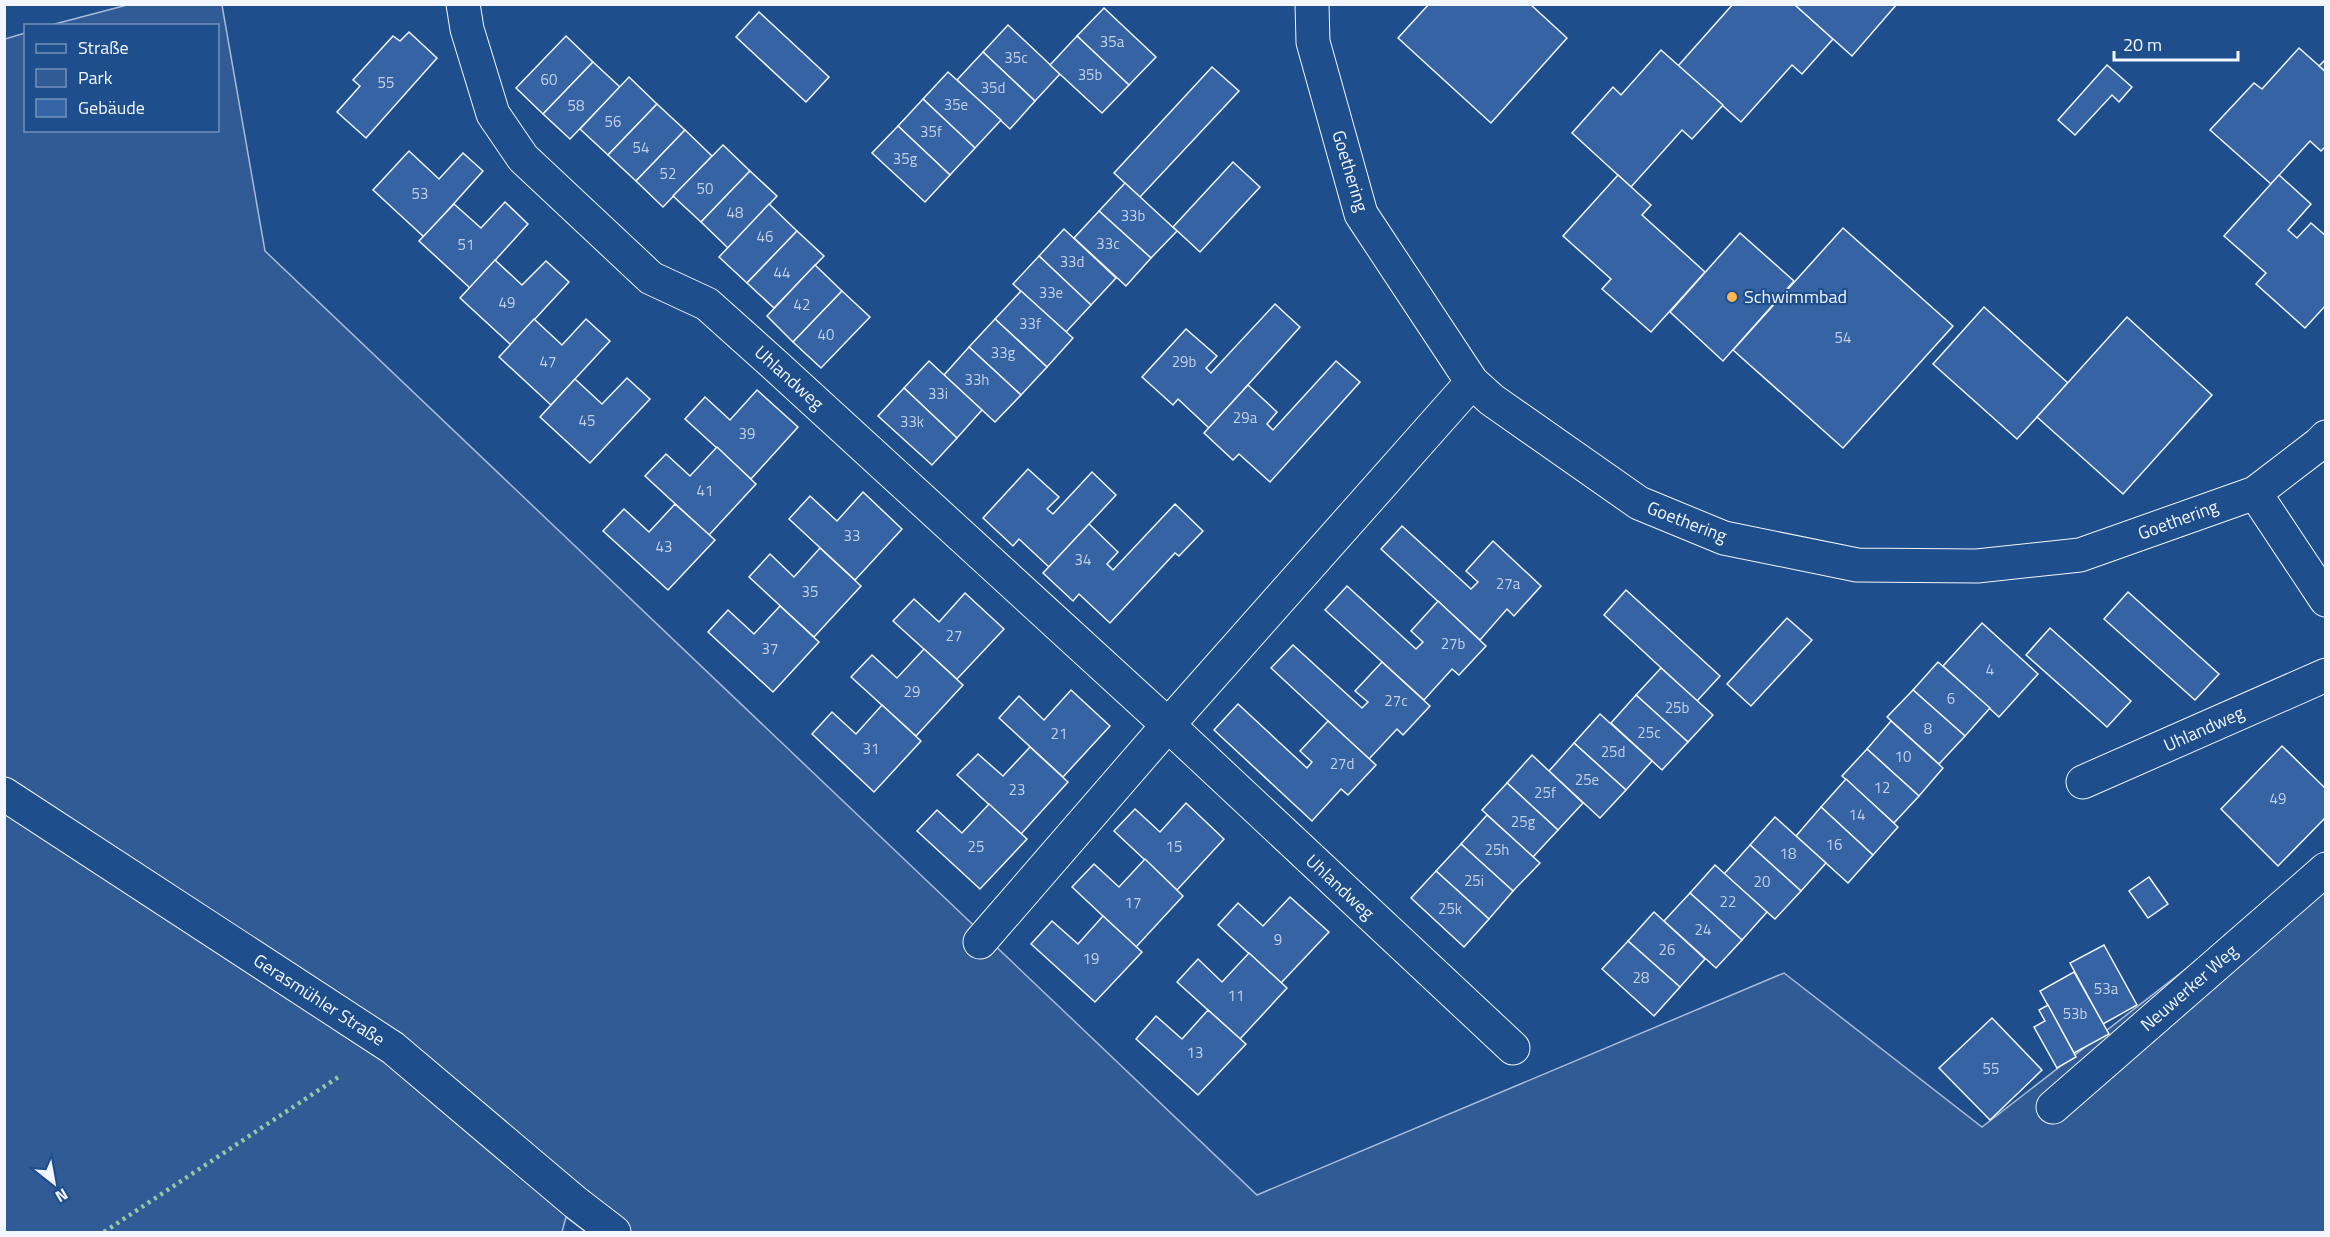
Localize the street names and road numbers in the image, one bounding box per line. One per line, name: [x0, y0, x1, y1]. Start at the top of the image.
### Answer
street label: Goethering: [1325, 127, 1376, 215]
street label: Uhlandweg: [748, 339, 830, 416]
street label: Goethering: [2134, 493, 2222, 547]
street label: Goethering: [1643, 494, 1731, 549]
street label: Uhlandweg: [2159, 699, 2248, 758]
street label: Uhlandweg: [1300, 848, 1381, 926]
street label: Neuwerker Weg: [2134, 938, 2243, 1038]
street label: Gerasmühler Straße: [248, 947, 390, 1052]

